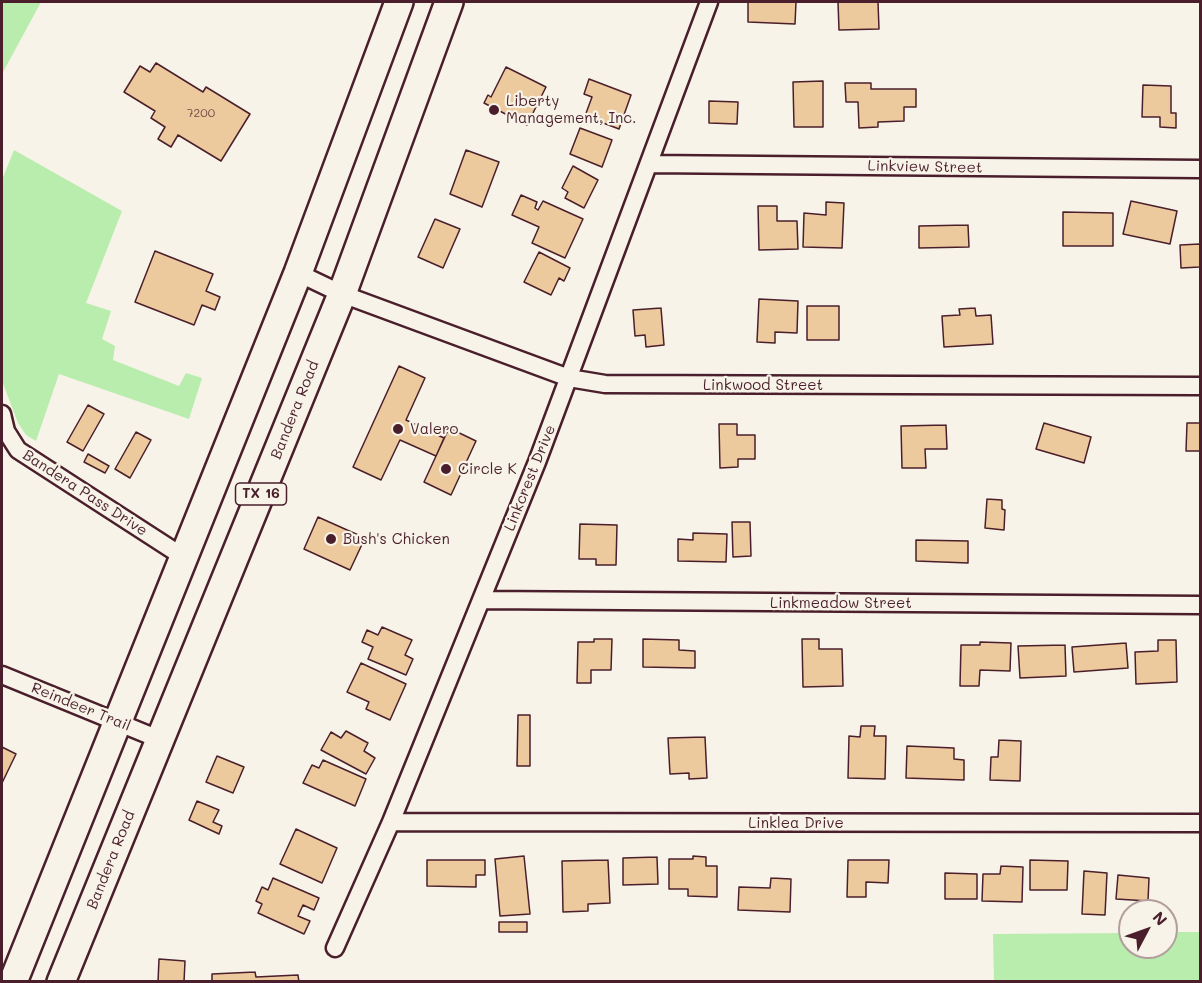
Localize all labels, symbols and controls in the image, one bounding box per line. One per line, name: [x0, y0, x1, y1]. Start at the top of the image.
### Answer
place label: Liberty Management, Inc.: [506, 92, 637, 127]
marker: Liberty Management, Inc.: [487, 103, 501, 117]
house number: 7200: [187, 106, 215, 120]
street label: Linkview Street: [867, 157, 983, 177]
street label: Bandera Road: [267, 358, 323, 462]
street label: Linkwood Street: [703, 376, 823, 394]
place label: Valero: [410, 420, 458, 438]
marker: Valero: [391, 422, 405, 436]
street label: Linkcrest Drive: [501, 422, 559, 534]
street label: Bandera Pass Drive: [19, 446, 151, 540]
place label: Circle K: [458, 460, 517, 478]
marker: Circle K: [439, 462, 453, 476]
road number: TX 16: [236, 483, 286, 505]
place label: Bush's Chicken: [343, 530, 450, 548]
marker: Bush's Chicken: [324, 532, 338, 546]
street label: Linkmeadow Street: [770, 594, 912, 612]
street label: Reindeer Trail: [29, 679, 133, 735]
street label: Bandera Road: [83, 808, 139, 912]
street label: Linklea Drive: [748, 814, 844, 832]
north arrow: [1118, 899, 1178, 959]
text: N: [1149, 907, 1172, 930]

